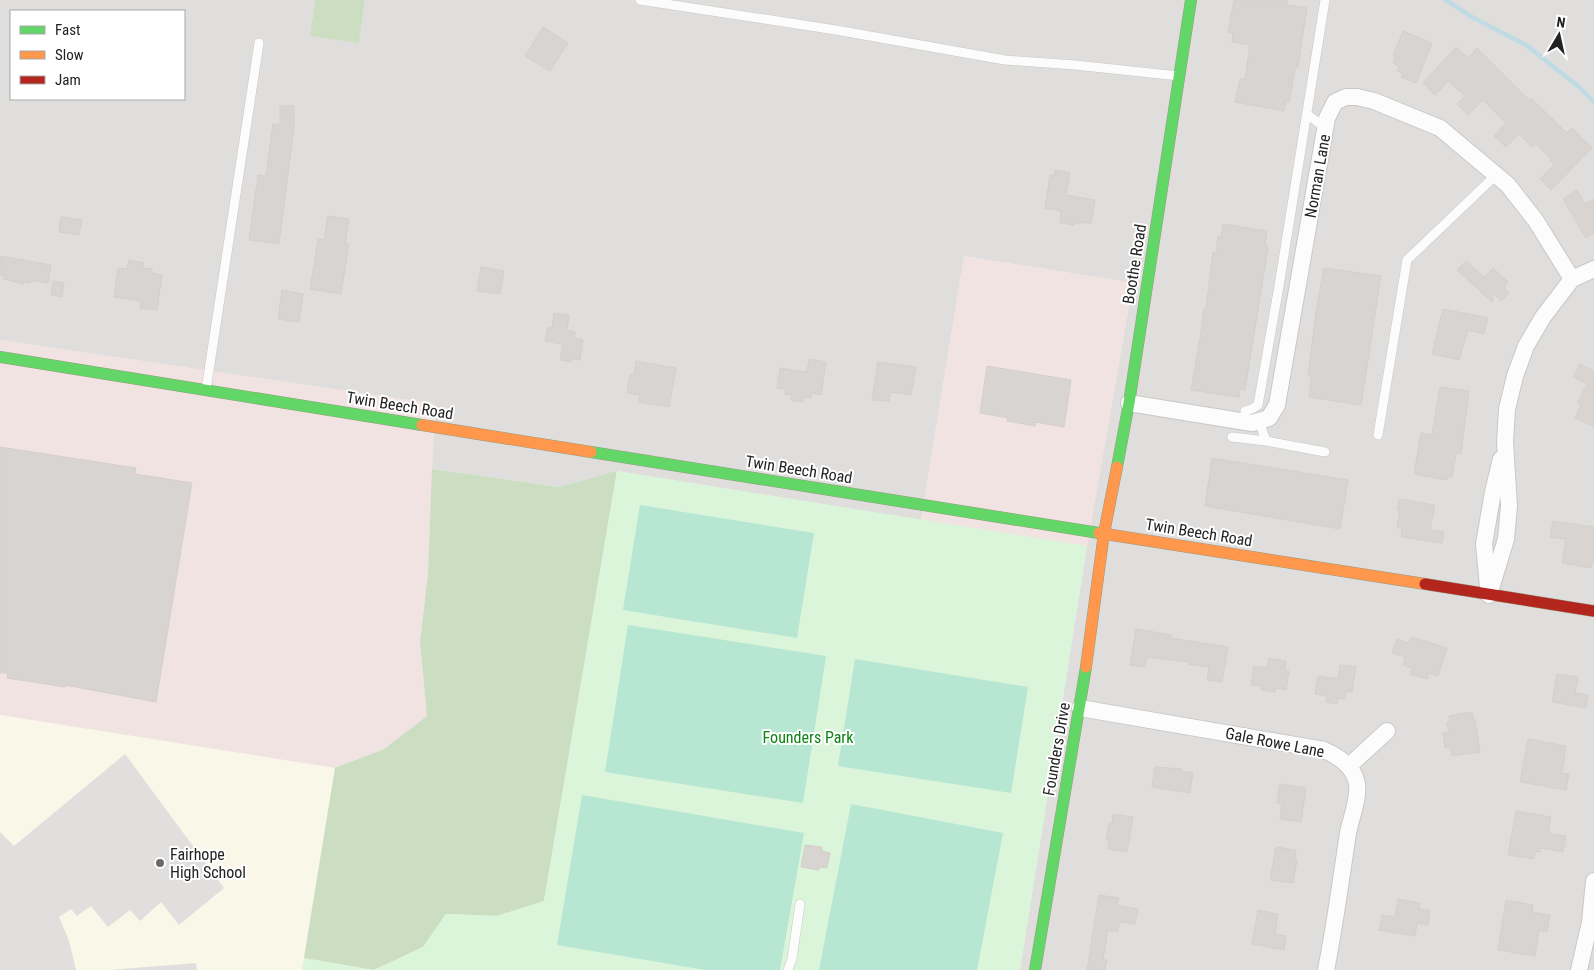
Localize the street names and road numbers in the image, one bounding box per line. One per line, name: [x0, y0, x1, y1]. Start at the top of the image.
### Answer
street label: Norman Lane: [1301, 133, 1334, 219]
street label: Boothe Road: [1119, 223, 1150, 305]
street label: Twin Beech Road: [345, 388, 455, 423]
street label: Twin Beech Road: [744, 452, 854, 487]
street label: Twin Beech Road: [1144, 515, 1254, 550]
street label: Founders Drive: [1039, 701, 1074, 797]
street label: Gale Rowe Lane: [1224, 724, 1326, 761]

